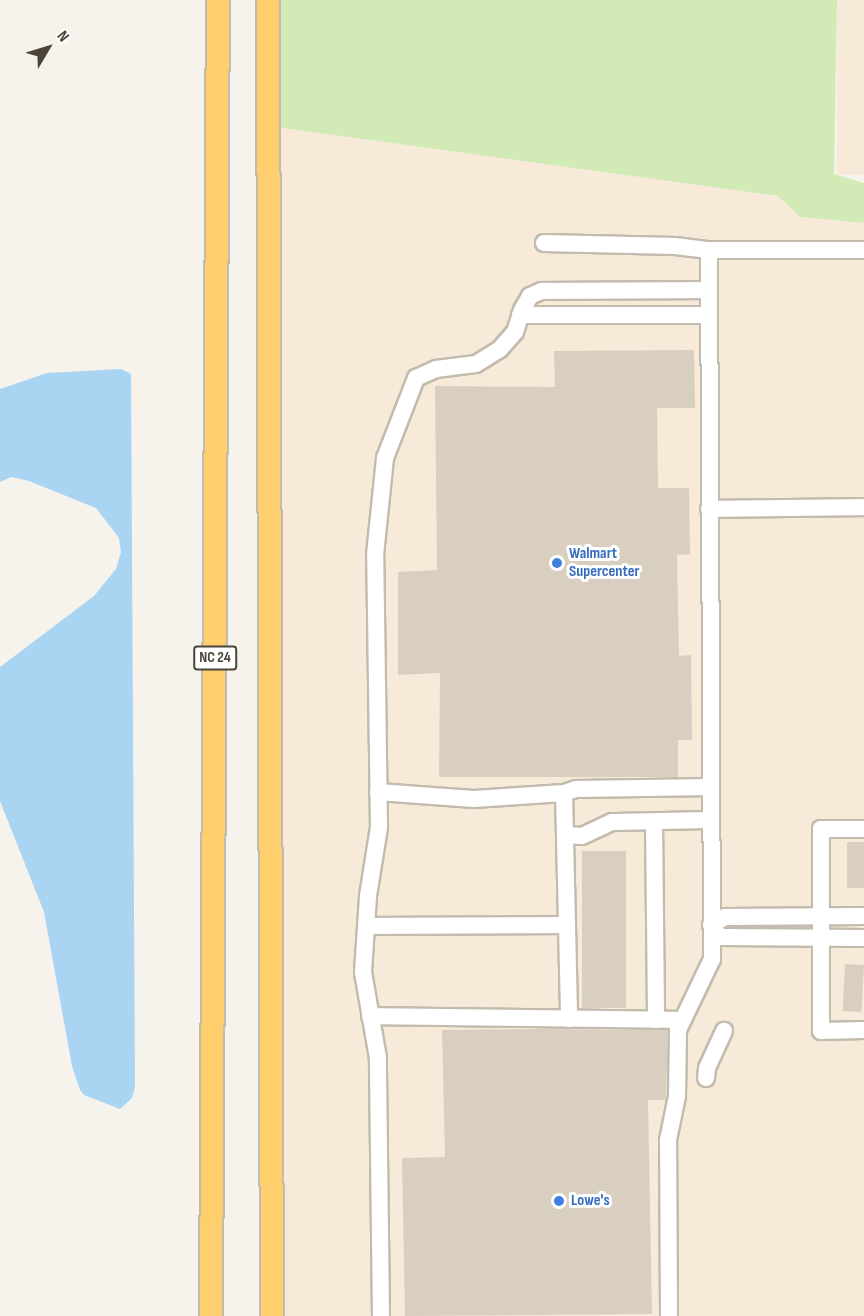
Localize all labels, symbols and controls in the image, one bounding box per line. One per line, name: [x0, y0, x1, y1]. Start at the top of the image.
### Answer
north arrow: [18, 18, 78, 78]
text: N: [52, 27, 73, 46]
place label: Walmart Supercenter: [569, 544, 639, 582]
marker: Walmart Supercenter: [550, 556, 564, 570]
road number: NC 24: [192, 646, 238, 670]
place label: Lowe's: [571, 1191, 610, 1211]
marker: Lowe's: [552, 1194, 566, 1208]

